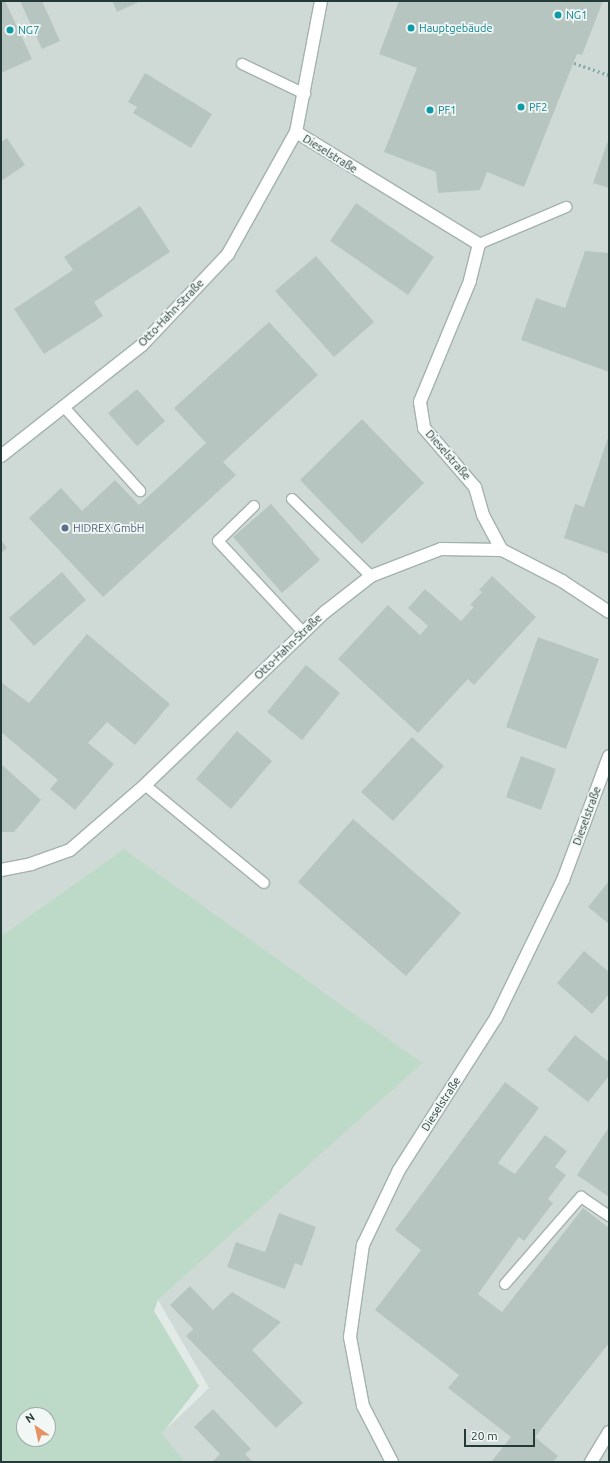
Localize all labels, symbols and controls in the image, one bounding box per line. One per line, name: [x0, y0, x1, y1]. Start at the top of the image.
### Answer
place label: NG1: [566, 8, 587, 22]
marker: NG1: [553, 10, 563, 20]
place label: Hauptgebäude: [419, 21, 493, 35]
place label: NG7: [18, 23, 39, 37]
marker: Hauptgebäude: [406, 23, 416, 33]
marker: NG7: [5, 25, 15, 35]
place label: PF2: [529, 100, 548, 114]
marker: PF2: [516, 102, 526, 112]
place label: PF1: [438, 103, 457, 117]
marker: PF1: [425, 105, 435, 115]
street label: Dieselstraße: [300, 132, 360, 176]
street label: Otto-Hahn-Straße: [136, 277, 206, 349]
street label: Dieselstraße: [423, 427, 473, 483]
place label: HIDREX GmbH: [73, 521, 144, 535]
marker: HIDREX GmbH: [60, 523, 70, 533]
street label: Otto-Hahn-Straße: [252, 612, 324, 682]
street label: Dieselstraße: [570, 785, 604, 847]
street label: Dieselstraße: [419, 1074, 463, 1134]
north arrow: [16, 1407, 56, 1447]
text: N: [23, 1411, 37, 1425]
scale bar: [466, 1421, 537, 1447]
text: 20 m: [471, 1429, 498, 1442]

